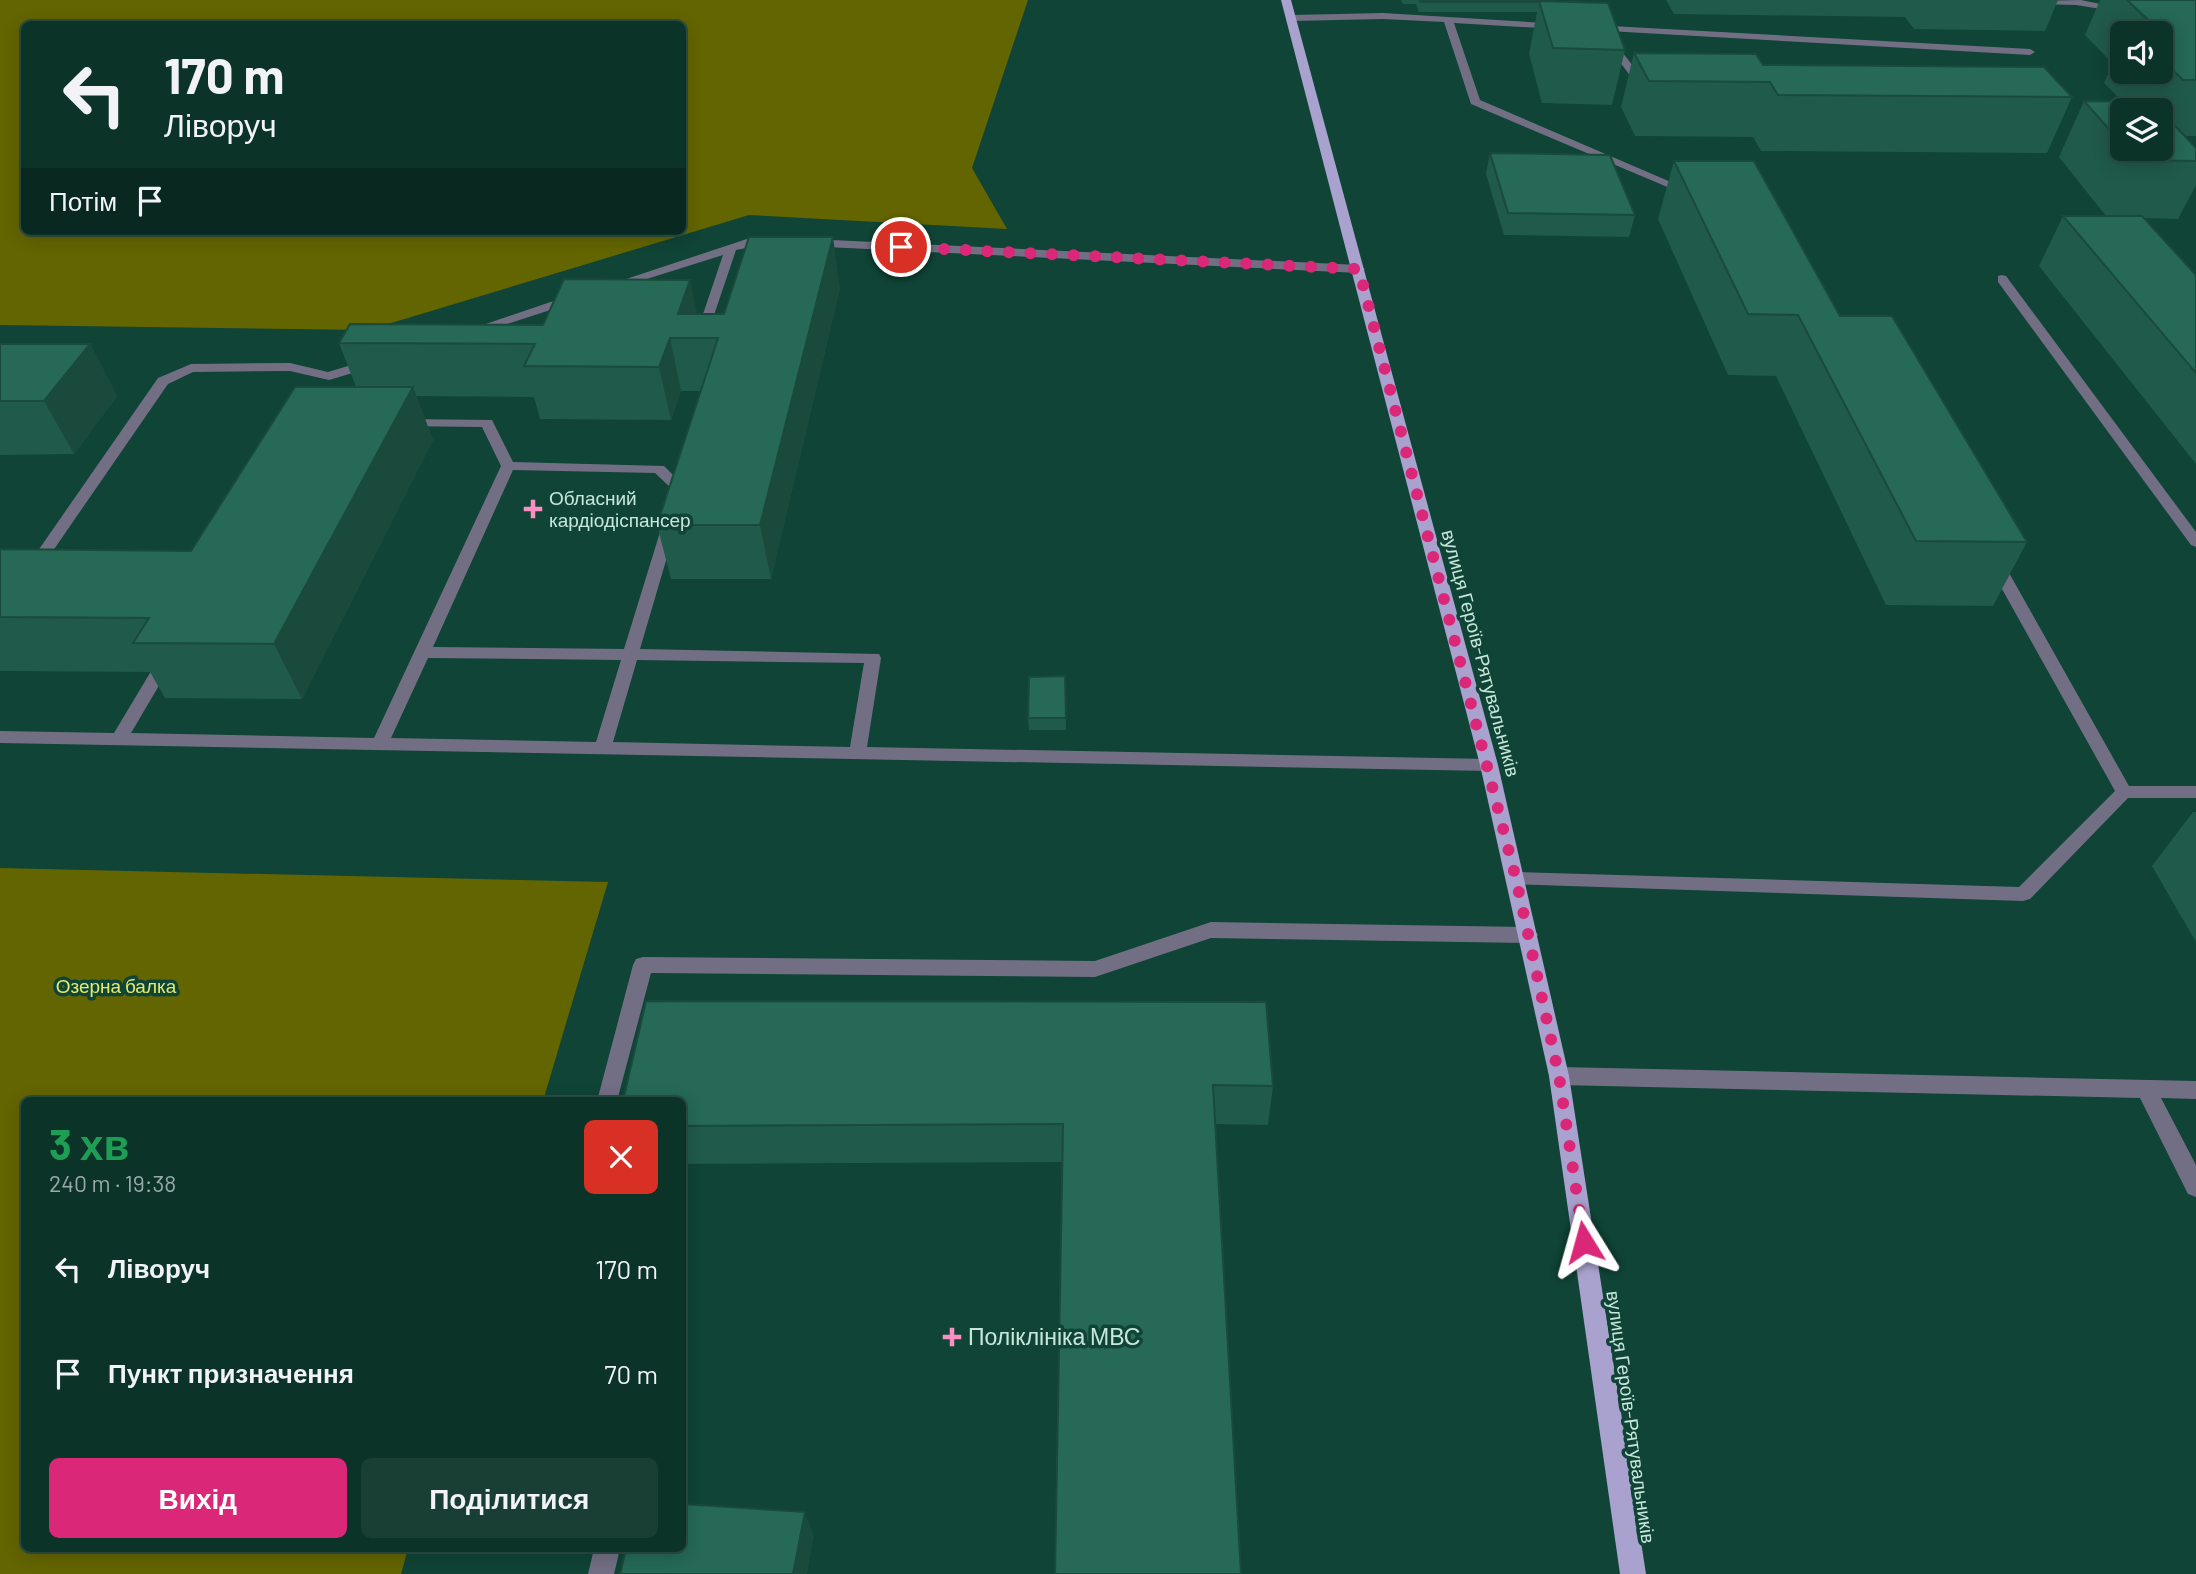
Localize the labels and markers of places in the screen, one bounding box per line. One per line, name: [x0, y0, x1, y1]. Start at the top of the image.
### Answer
pin: [871, 217, 931, 277]
place label: Обласний кардіодіспансер: [549, 486, 691, 531]
marker: Обласний кардіодіспансер: [523, 499, 543, 519]
place label: Поліклініка МВС: [968, 1322, 1140, 1350]
marker: Поліклініка МВС: [942, 1327, 962, 1347]

